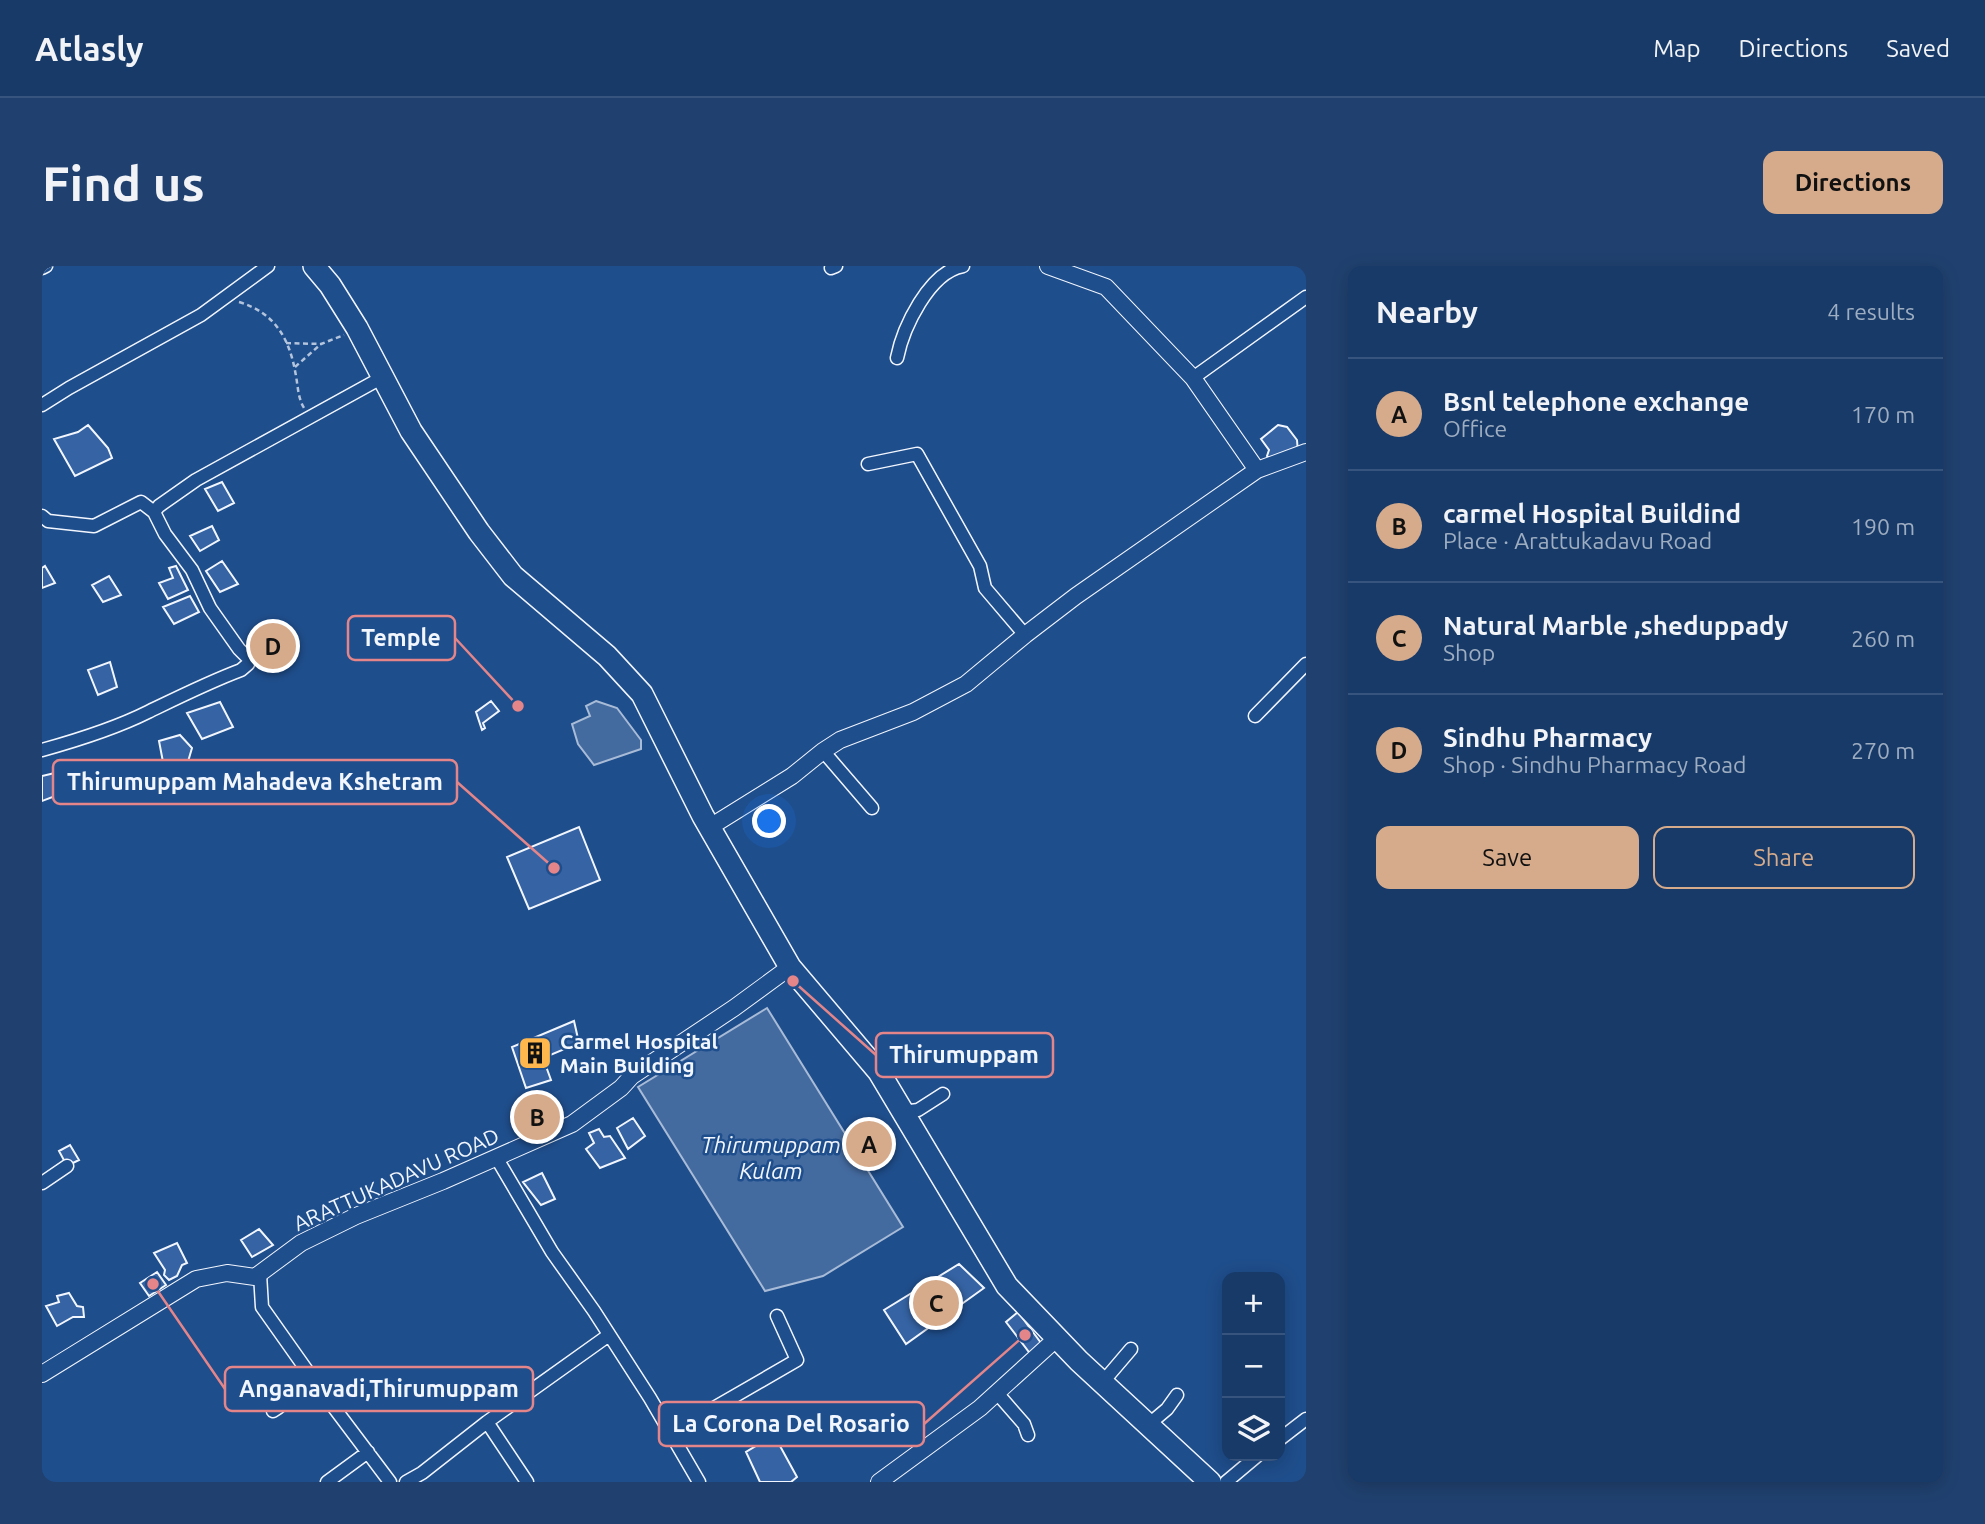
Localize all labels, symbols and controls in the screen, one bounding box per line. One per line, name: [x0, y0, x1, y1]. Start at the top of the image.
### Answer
text: Atlasly: [35, 30, 144, 67]
text: Map: [1653, 35, 1700, 62]
text: Directions: [1738, 35, 1848, 62]
text: Saved: [1886, 35, 1950, 62]
button: Directions: [1763, 151, 1943, 214]
text: Find us: [42, 155, 205, 210]
text: Nearby: [1376, 295, 1478, 329]
text: 4 results: [1827, 299, 1915, 324]
text: Bsnl telephone exchange: [1443, 387, 1749, 416]
text: A: [1391, 402, 1407, 427]
text: 170 m: [1851, 402, 1915, 427]
text: Office: [1443, 416, 1507, 441]
text: carmel Hospital Buildind: [1443, 499, 1741, 528]
text: B: [1391, 514, 1407, 539]
text: 190 m: [1851, 514, 1915, 539]
text: Place · Arattukadavu Road: [1443, 528, 1712, 553]
text: Natural Marble ,sheduppady: [1443, 611, 1788, 640]
callout: Temple: [348, 616, 455, 660]
pin: D: [250, 620, 296, 672]
text: Temple: [361, 625, 441, 650]
text: C: [1392, 626, 1406, 651]
text: 260 m: [1851, 626, 1915, 651]
text: Shop: [1443, 640, 1495, 665]
text: Sindhu Pharmacy: [1443, 723, 1652, 752]
text: D: [1391, 738, 1407, 763]
text: 270 m: [1851, 738, 1915, 763]
text: Shop · Sindhu Pharmacy Road: [1443, 752, 1746, 777]
callout: Thirumuppam Mahadeva Kshetram: [53, 760, 457, 804]
text: Thirumuppam Mahadeva Kshetram: [67, 769, 443, 794]
your location: [752, 804, 786, 838]
button: Save: [1376, 826, 1639, 889]
button: Share: [1653, 826, 1915, 889]
place label: Carmel Hospital Main Building: [560, 1029, 718, 1077]
callout: Thirumuppam: [876, 1033, 1053, 1077]
building icon: Carmel Hospital Main Building: [516, 1034, 554, 1072]
text: Thirumuppam: [889, 1042, 1039, 1067]
pin: B: [514, 1091, 560, 1143]
pin: A: [846, 1118, 892, 1170]
street label: ARATTUKADAVU ROAD: [290, 1123, 502, 1235]
water label: Thirumuppam Kulam: [701, 1132, 841, 1183]
map controls: [1222, 1272, 1285, 1461]
button: +: [1222, 1272, 1285, 1335]
pin: C: [913, 1277, 959, 1329]
button: −: [1222, 1335, 1285, 1398]
callout: Anganavadi,Thirumuppam: [225, 1367, 533, 1411]
text: Anganavadi,Thirumuppam: [239, 1376, 519, 1402]
button: layers: [1222, 1398, 1285, 1461]
callout: La Corona Del Rosario: [659, 1402, 924, 1446]
text: La Corona Del Rosario: [672, 1411, 910, 1436]

